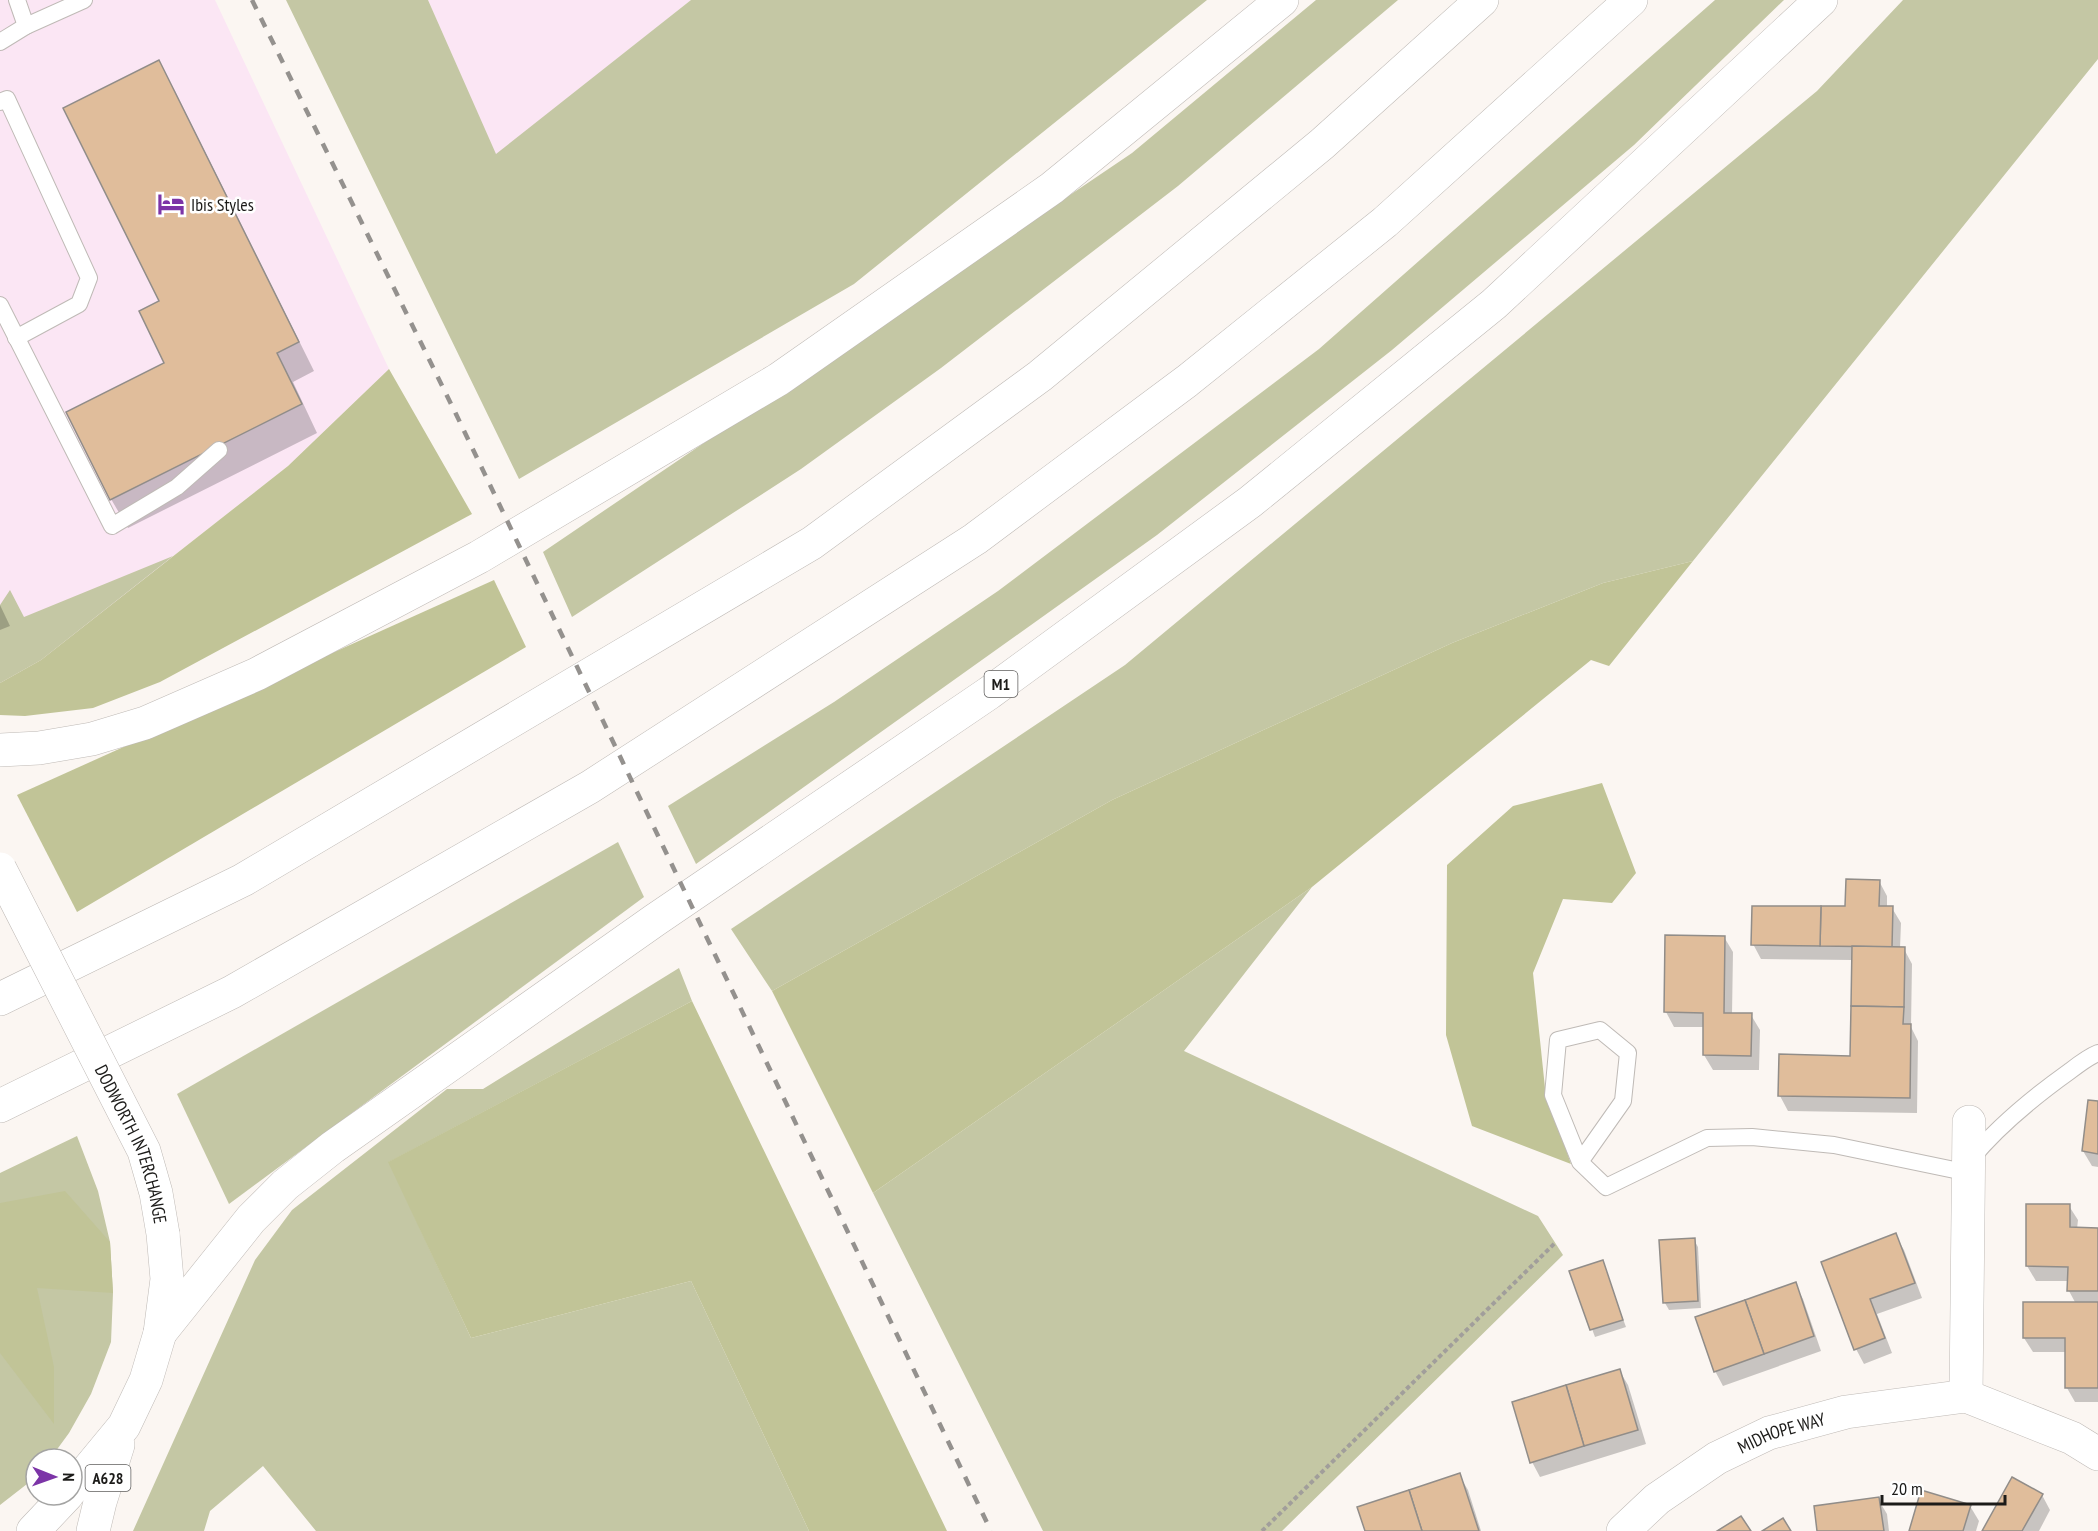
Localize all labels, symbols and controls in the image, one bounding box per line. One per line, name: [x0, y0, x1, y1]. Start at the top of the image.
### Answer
hotel icon: Ibis Styles: [156, 189, 186, 219]
place label: Ibis Styles: [191, 193, 254, 216]
road number: M1: [984, 671, 1018, 697]
street label: DODWORTH INTERCHANGE: [90, 1061, 173, 1225]
street label: MIDHOPE WAY: [1734, 1407, 1828, 1458]
north arrow: [24, 1447, 84, 1507]
road number: A628: [86, 1465, 130, 1491]
scale bar: [1882, 1468, 2005, 1506]
text: N: [59, 1473, 79, 1482]
text: 20 m: [1891, 1477, 1923, 1500]

